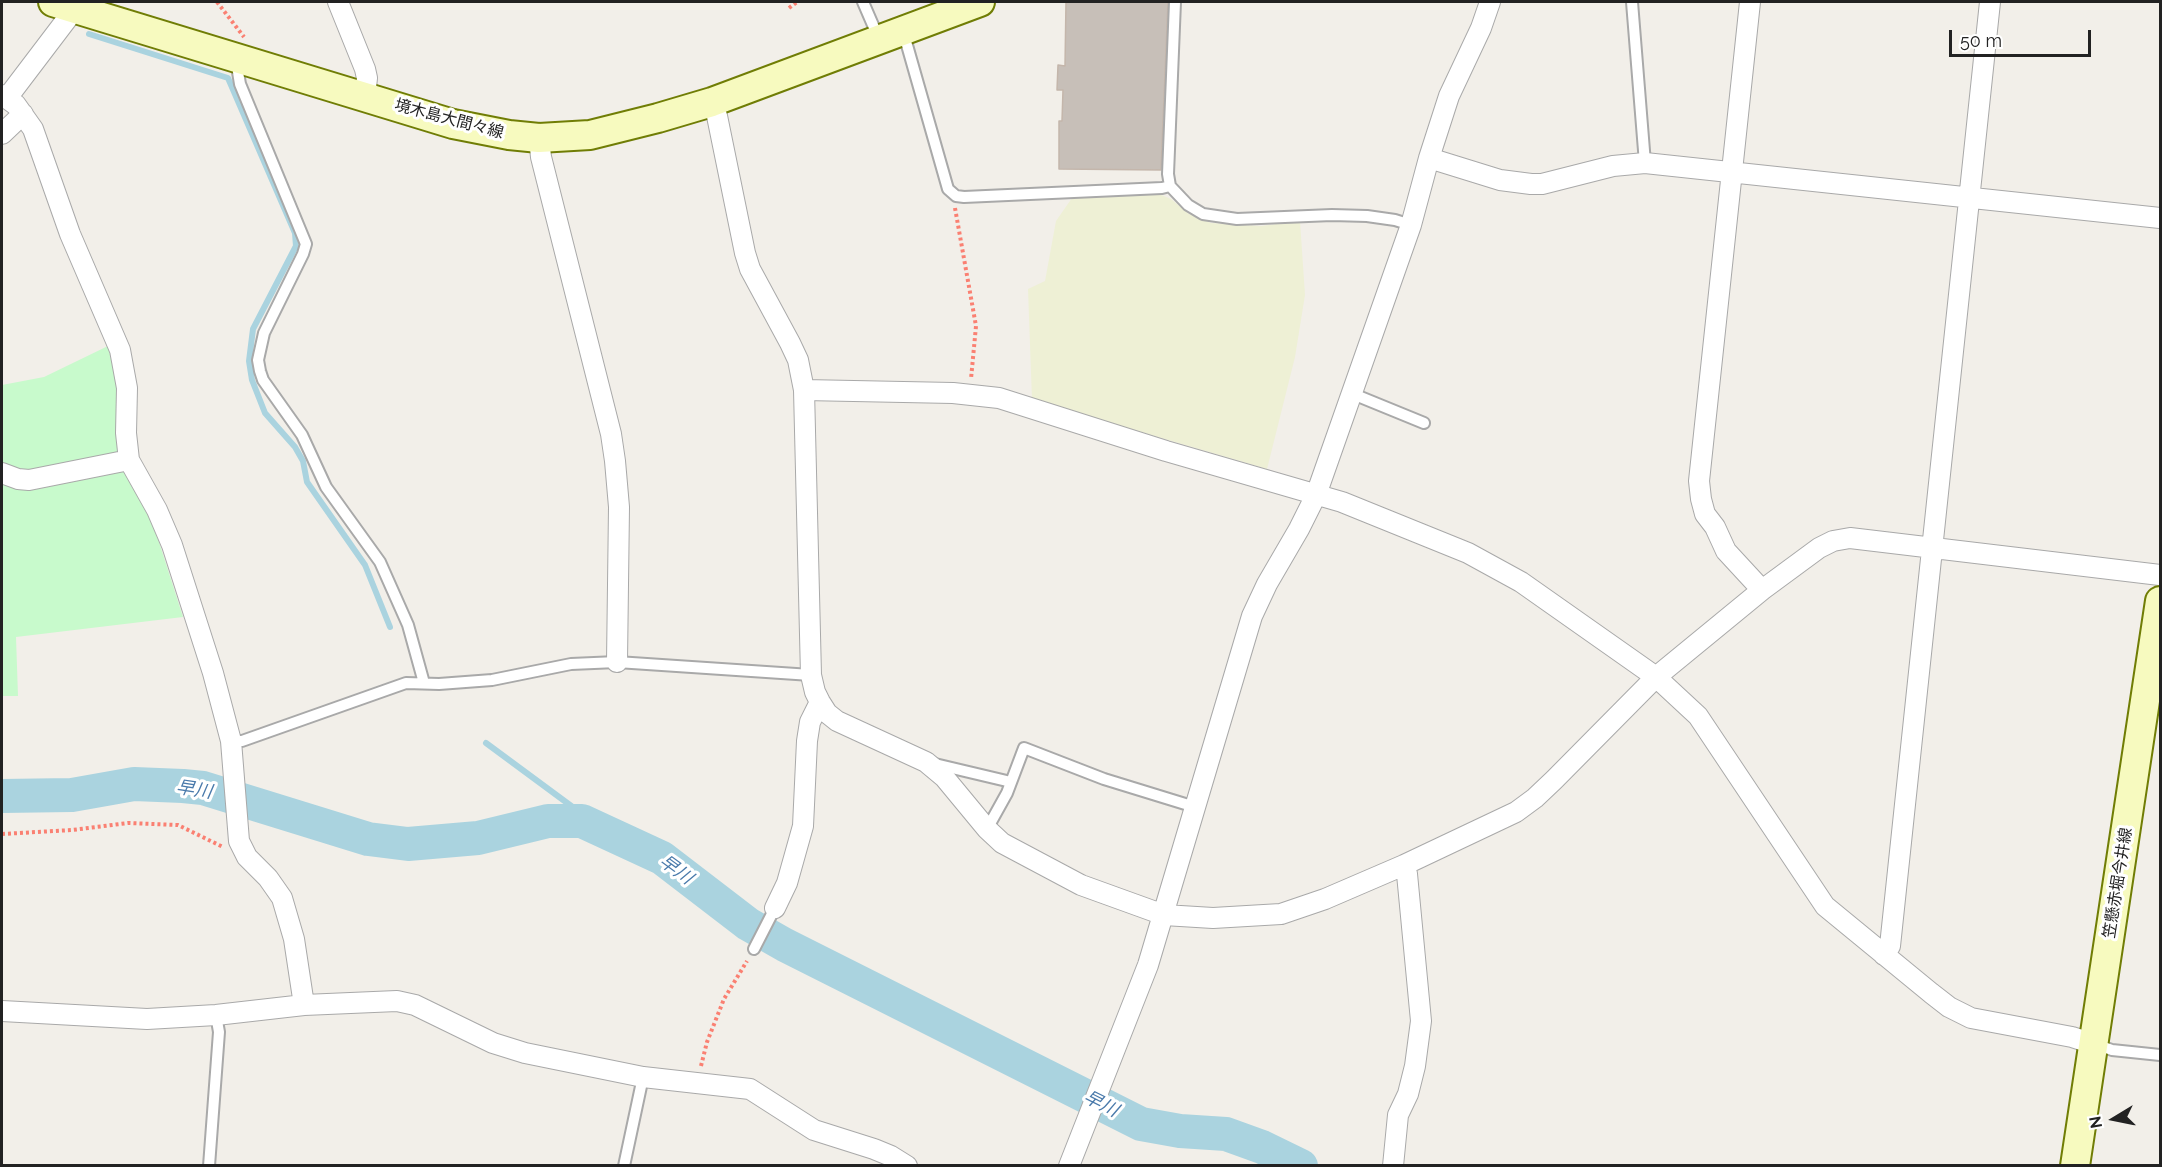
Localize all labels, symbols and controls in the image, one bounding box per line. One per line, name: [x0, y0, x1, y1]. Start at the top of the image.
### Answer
scale bar: [1952, 18, 2094, 56]
text: 50 m: [1960, 30, 2002, 51]
street label: 境木島大間々線: [392, 95, 506, 143]
water label: 早川: [175, 777, 213, 803]
street label: 笠懸赤堀今井線: [2100, 826, 2136, 940]
water label: 早川: [655, 851, 697, 889]
water label: 早川: [1080, 1086, 1122, 1122]
north arrow: [2084, 1089, 2144, 1149]
text: N: [2085, 1115, 2106, 1130]

